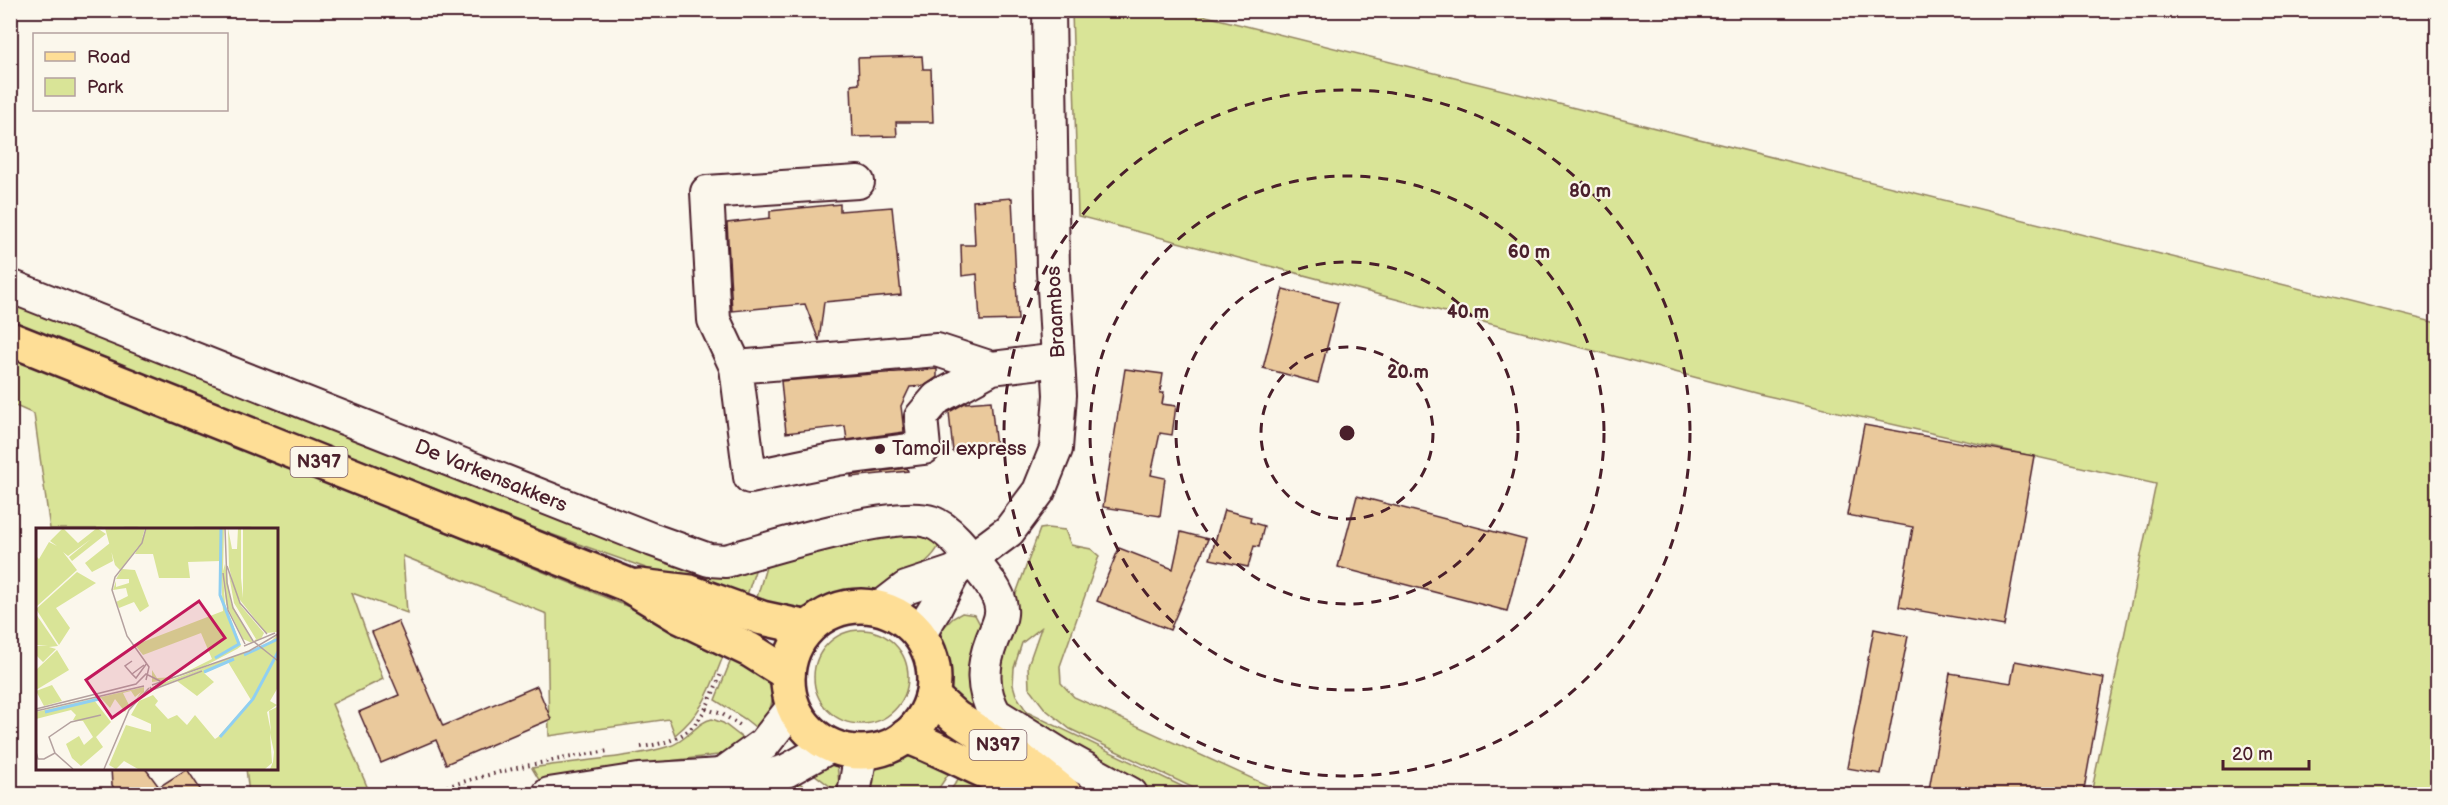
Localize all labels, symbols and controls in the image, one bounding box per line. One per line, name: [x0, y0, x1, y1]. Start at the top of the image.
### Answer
legend: [33, 33, 228, 111]
text: Road: [87, 47, 131, 68]
text: Park: [87, 77, 123, 98]
text: 80 m: [1569, 181, 1611, 202]
text: 60 m: [1508, 242, 1550, 263]
street label: Braambos: [1042, 265, 1070, 359]
text: 40 m: [1447, 302, 1489, 323]
text: 20 m: [1387, 362, 1429, 383]
centre of rings: [1337, 423, 1357, 443]
street label: De Varkensakkers: [411, 434, 571, 518]
place label: Tamoil express: [892, 437, 1027, 461]
marker: Tamoil express: [873, 442, 887, 456]
road number: N397: [290, 447, 348, 477]
inset map: [36, 528, 278, 769]
road number: N397: [970, 730, 1026, 760]
scale bar: [2223, 733, 2308, 771]
text: 20 m: [2232, 744, 2273, 765]

